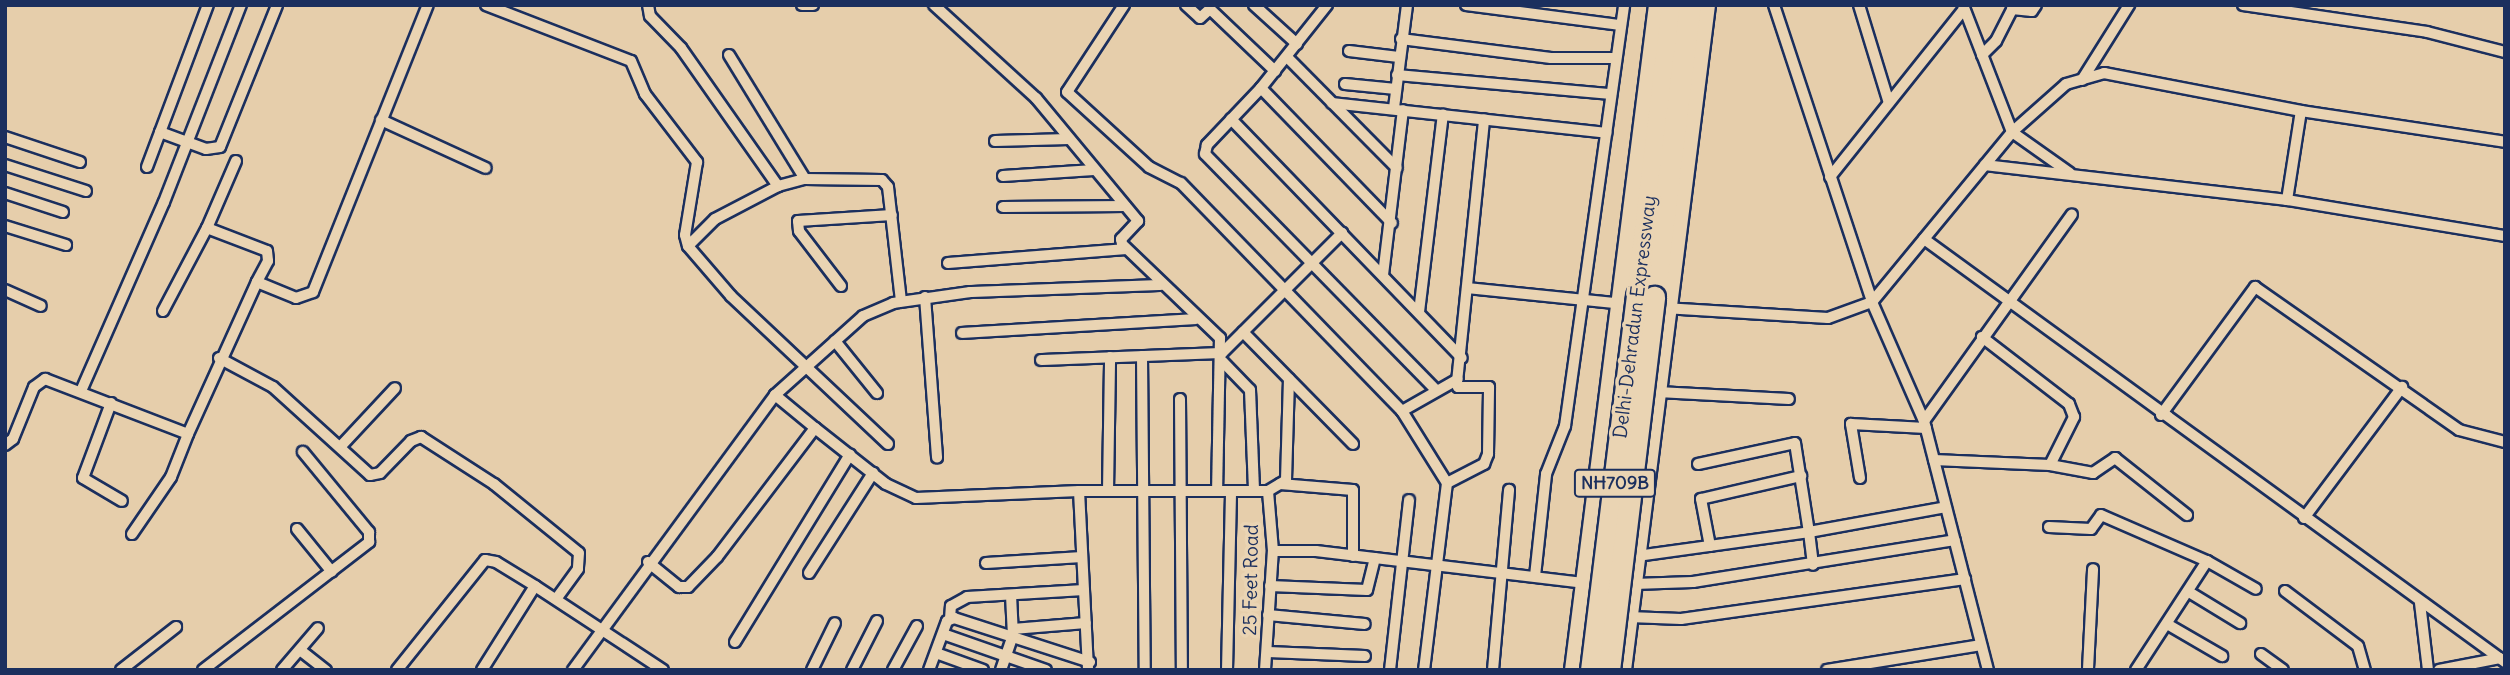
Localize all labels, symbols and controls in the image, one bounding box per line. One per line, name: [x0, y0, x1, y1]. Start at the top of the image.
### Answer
street label: Delhi-Dehradun Expressway: [1609, 194, 1661, 440]
road number: NH709B: [1573, 468, 1657, 498]
street label: 25 Feet Road: [1239, 524, 1263, 636]

